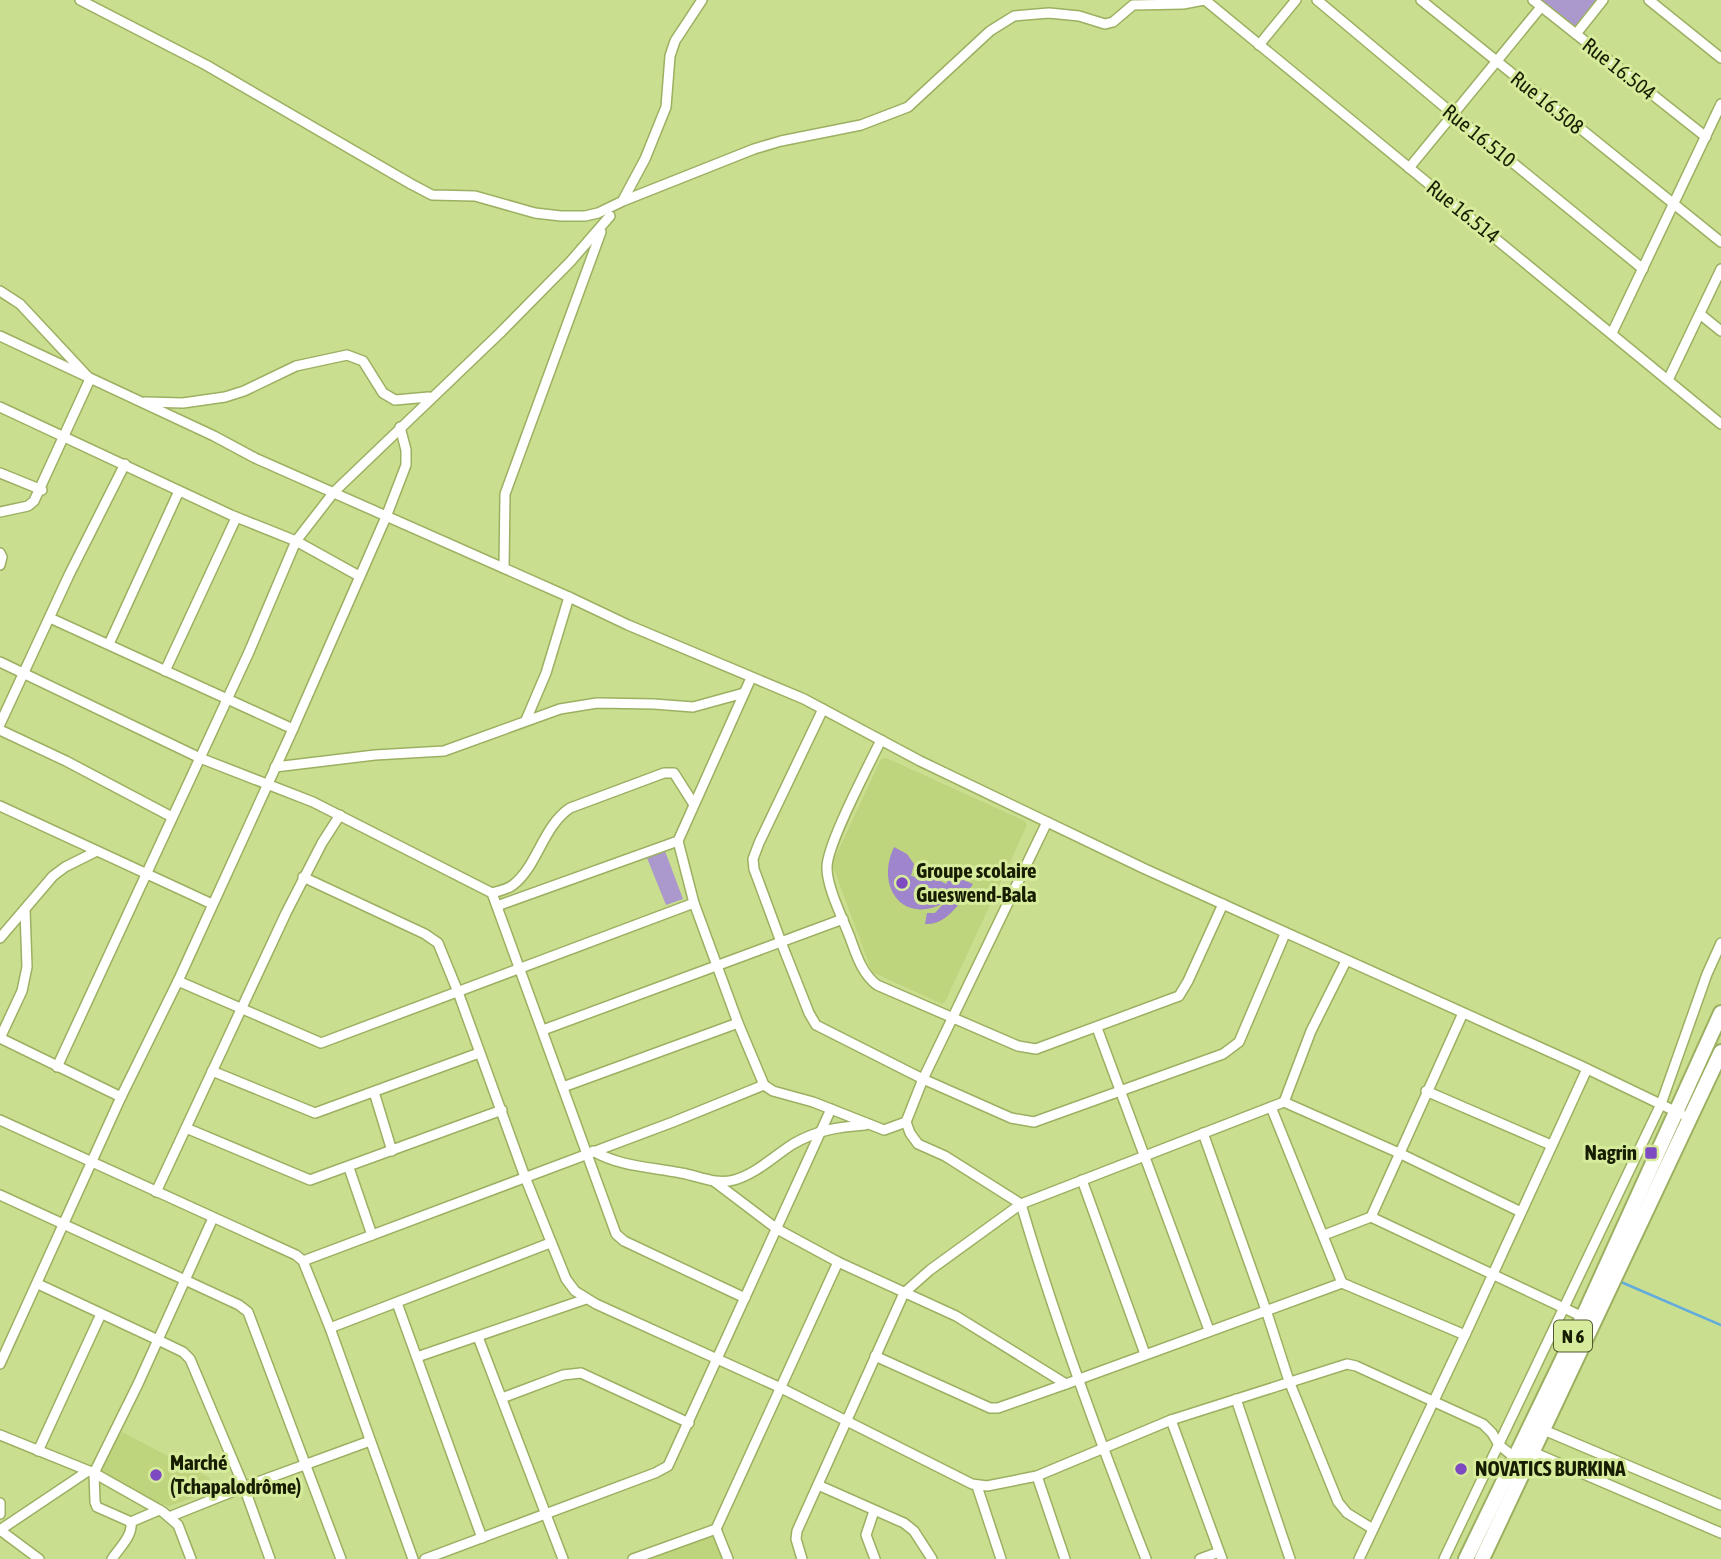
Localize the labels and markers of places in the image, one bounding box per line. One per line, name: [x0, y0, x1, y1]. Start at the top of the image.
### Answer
place label: Groupe scolaire Gueswend-Bala: [916, 858, 1037, 906]
marker: Groupe scolaire Gueswend-Bala: [894, 875, 910, 891]
place label: Nagrin: [1585, 1140, 1637, 1164]
marker: Nagrin: [1643, 1145, 1659, 1161]
place label: Marché (Tchapalodrôme): [170, 1450, 301, 1498]
place label: NOVATICS BURKINA: [1475, 1456, 1626, 1480]
marker: NOVATICS BURKINA: [1453, 1461, 1469, 1477]
marker: Marché (Tchapalodrôme): [148, 1467, 164, 1483]

